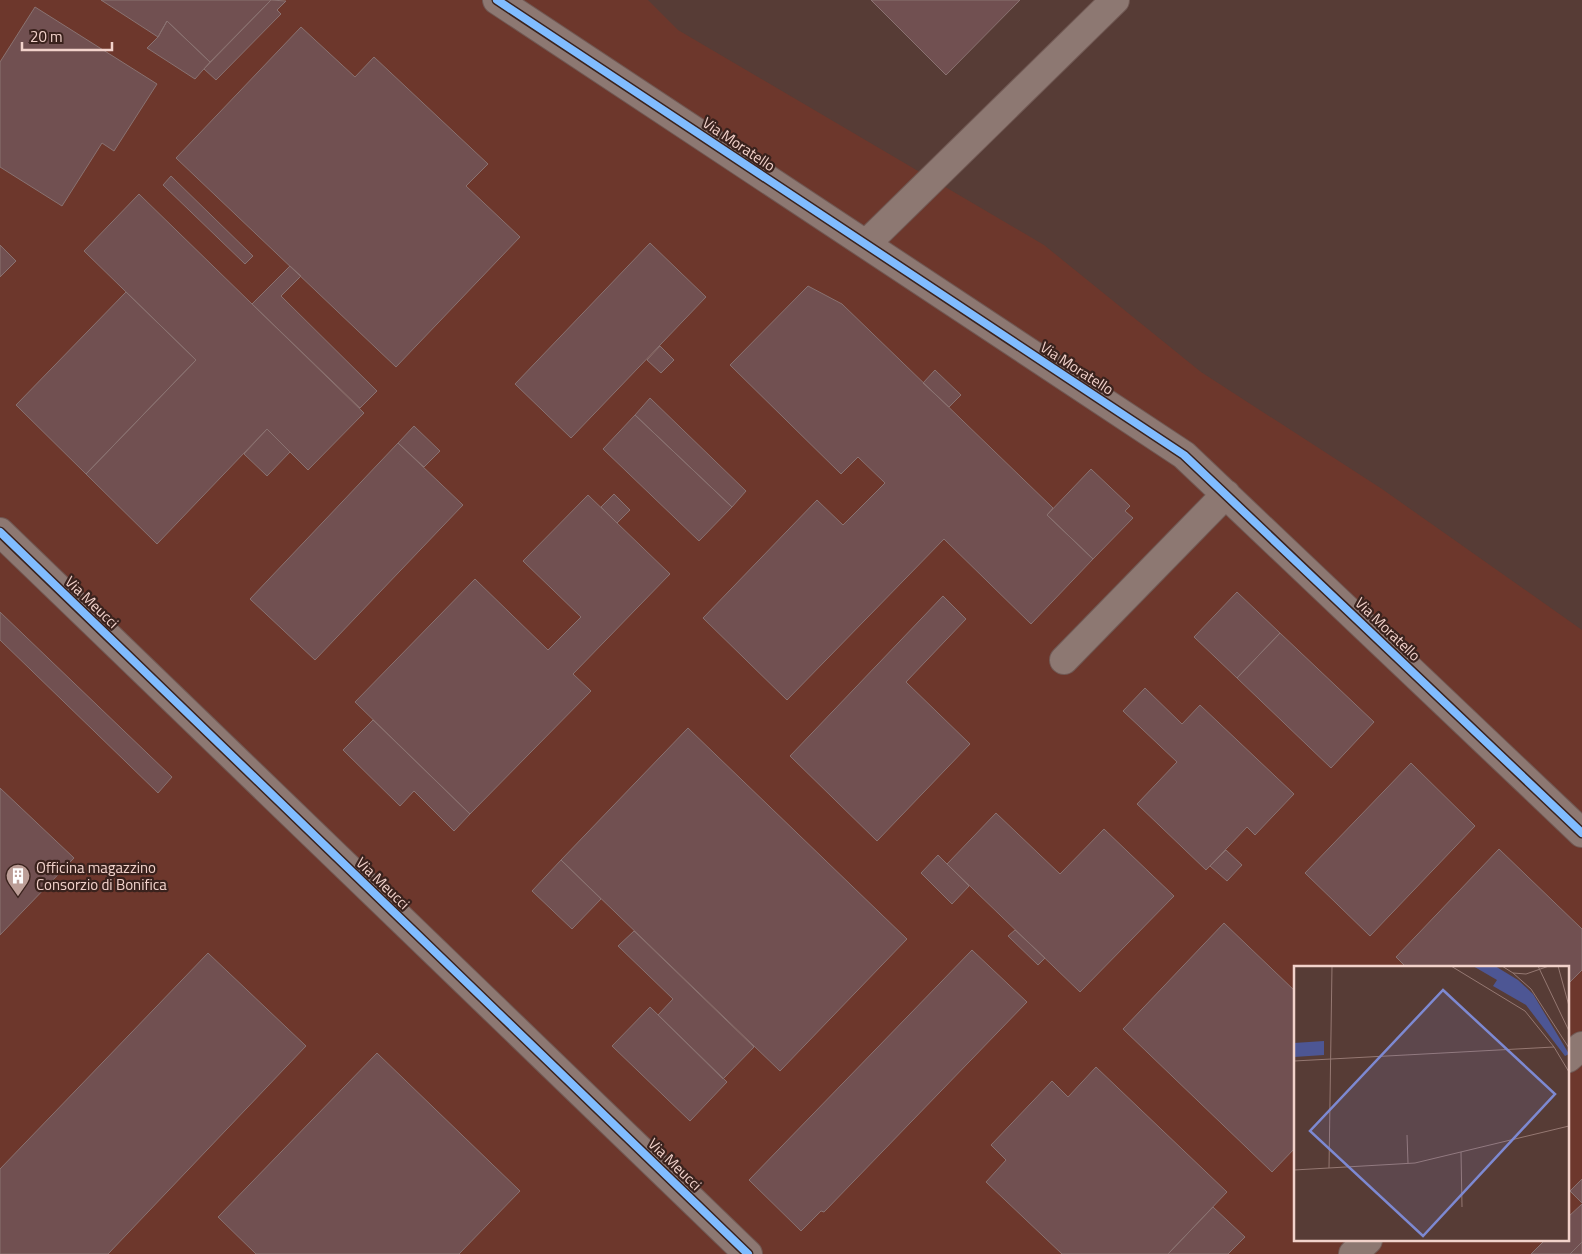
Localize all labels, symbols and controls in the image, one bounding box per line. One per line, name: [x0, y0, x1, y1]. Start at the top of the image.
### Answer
scale bar: [22, 20, 112, 52]
text: 20 m: [30, 25, 63, 48]
street label: Via Moratello: [698, 111, 780, 177]
street label: Via Moratello: [1036, 336, 1118, 400]
street label: Via Meucci: [60, 570, 124, 634]
street label: Via Moratello: [1350, 592, 1426, 666]
street label: Via Meucci: [351, 851, 415, 915]
place label: Officina magazzino Consorzio di Bonifica: [36, 856, 167, 896]
building icon: Officina magazzino Consorzio di Bonifica: [5, 863, 31, 897]
inset map: [1294, 966, 1570, 1242]
street label: Via Meucci: [643, 1132, 707, 1196]

